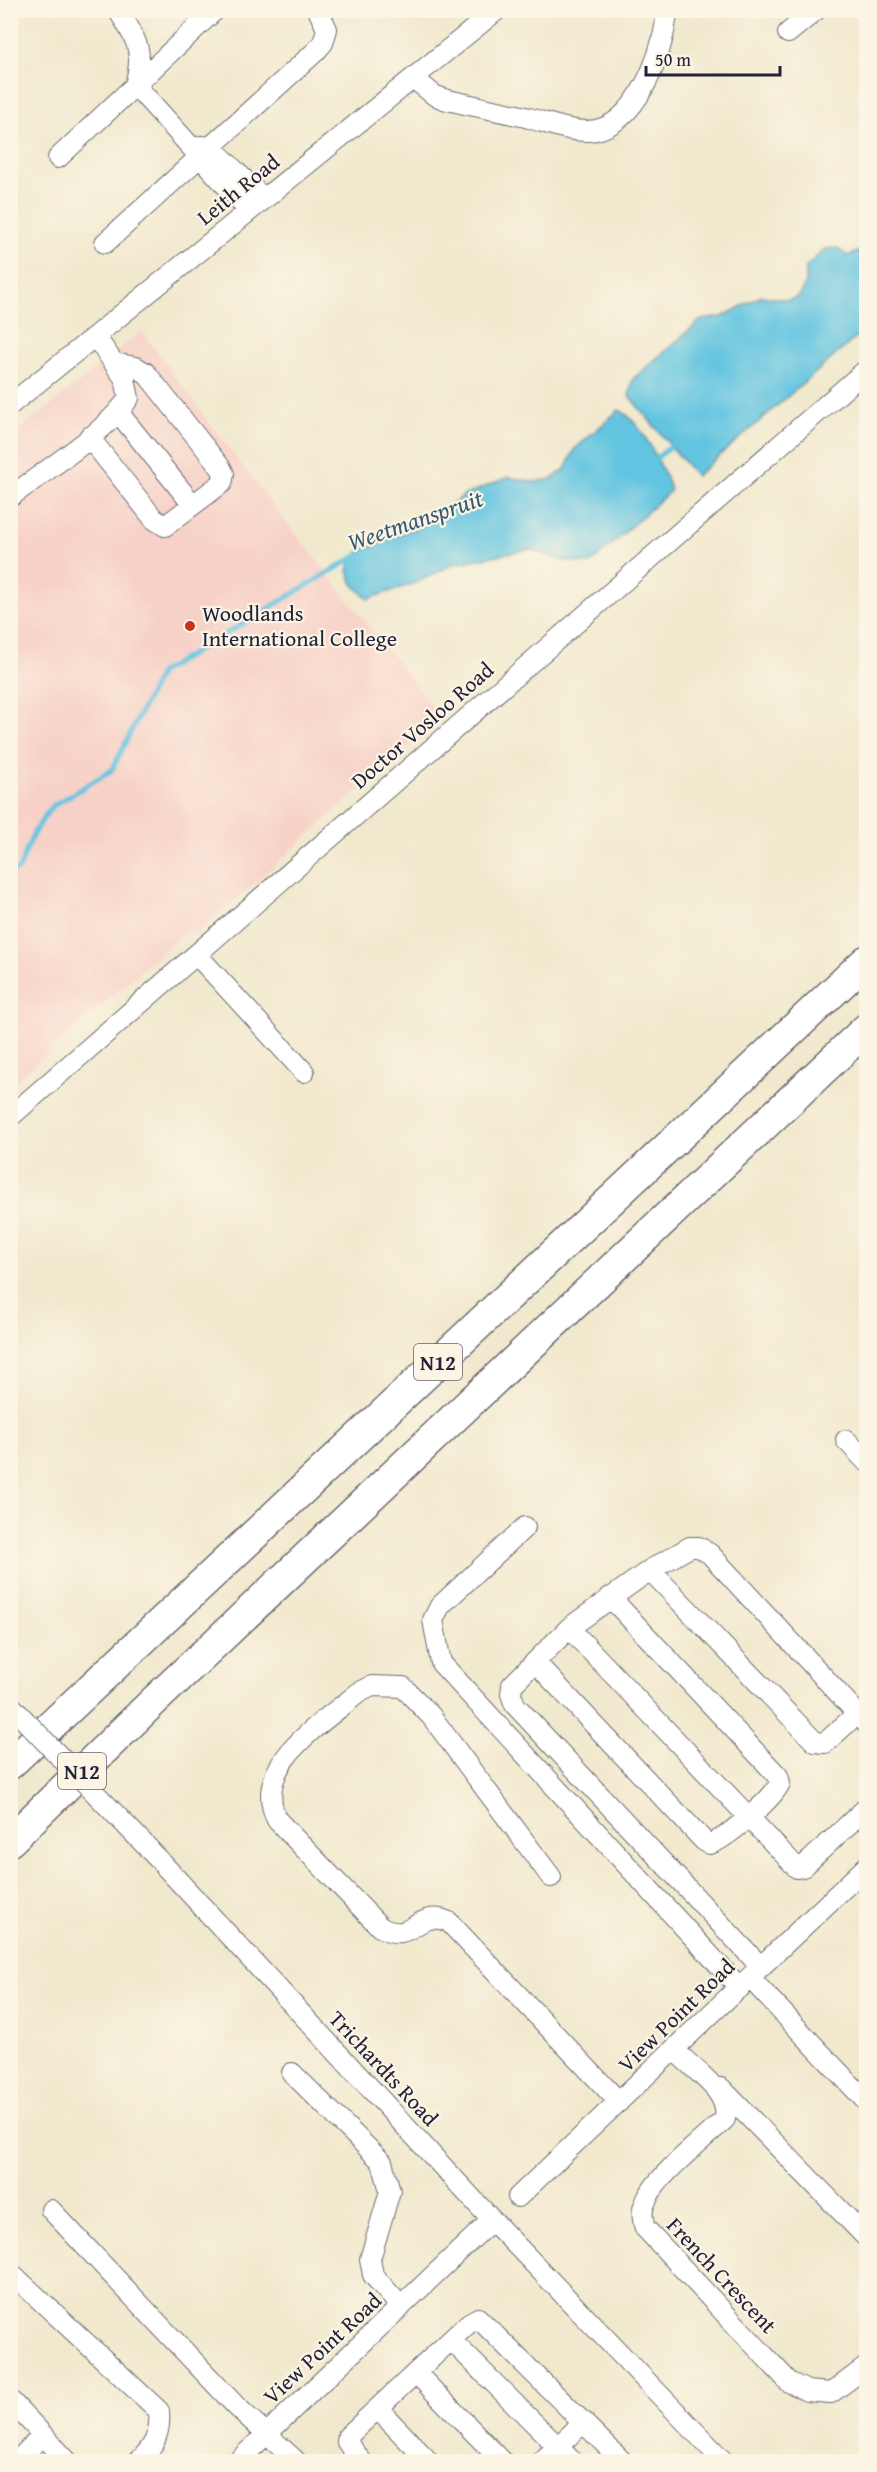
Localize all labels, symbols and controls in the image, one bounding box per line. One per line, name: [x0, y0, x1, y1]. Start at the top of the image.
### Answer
scale bar: [646, 39, 780, 77]
text: 50 m: [655, 46, 691, 73]
street label: Leith Road: [190, 145, 286, 232]
water label: Weetmanspruit: [343, 480, 488, 559]
place label: Woodlands International College: [202, 597, 397, 654]
marker: Woodlands International College: [183, 619, 197, 633]
street label: Doctor Vosloo Road: [344, 654, 501, 796]
road number: N12: [414, 1344, 462, 1380]
road number: N12: [58, 1753, 106, 1789]
street label: View Point Road: [610, 1951, 742, 2079]
street label: Trichardts Road: [322, 2003, 446, 2133]
street label: French Crescent: [660, 2210, 785, 2340]
street label: View Point Road: [256, 2284, 389, 2411]

